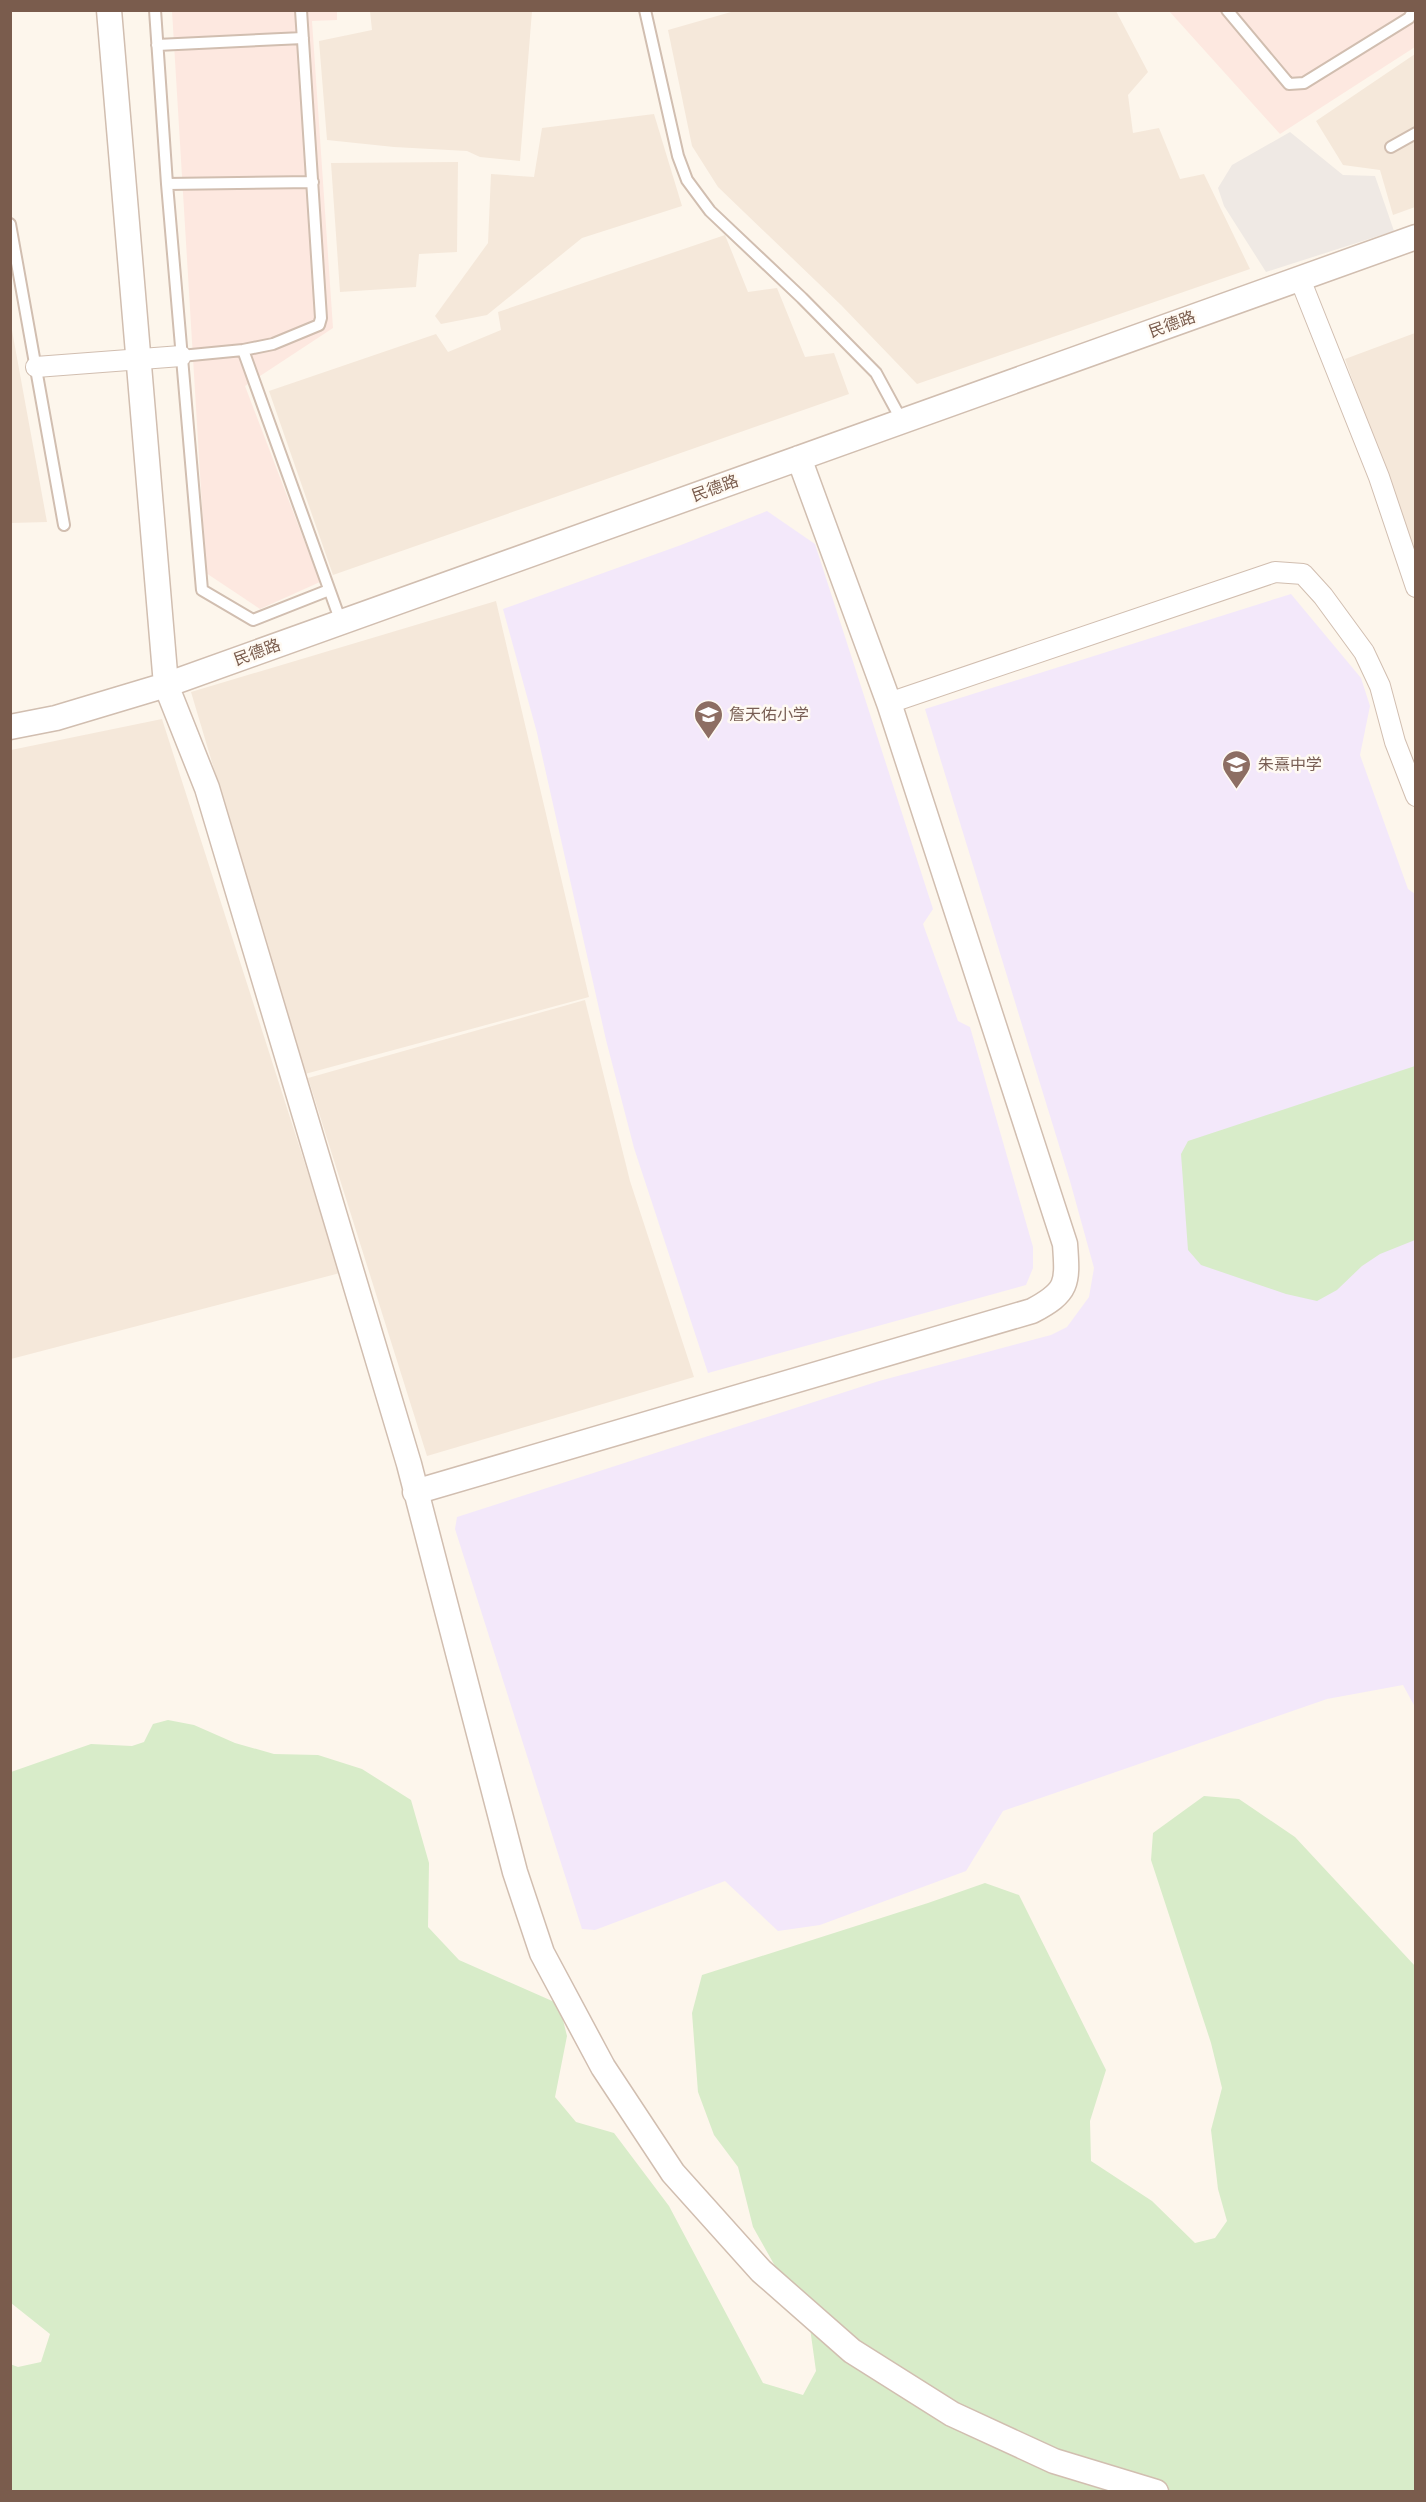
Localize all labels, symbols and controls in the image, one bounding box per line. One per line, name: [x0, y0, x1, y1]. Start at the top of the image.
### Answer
street label: 民德路: [1146, 307, 1198, 341]
street label: 民德路: [689, 471, 741, 505]
street label: 民德路: [231, 635, 283, 669]
school or university icon: 詹天佑小学: [692, 698, 724, 740]
place label: 詹天佑小学: [729, 705, 809, 724]
school or university icon: 朱熹中学: [1221, 748, 1253, 790]
place label: 朱熹中学: [1258, 755, 1322, 774]

